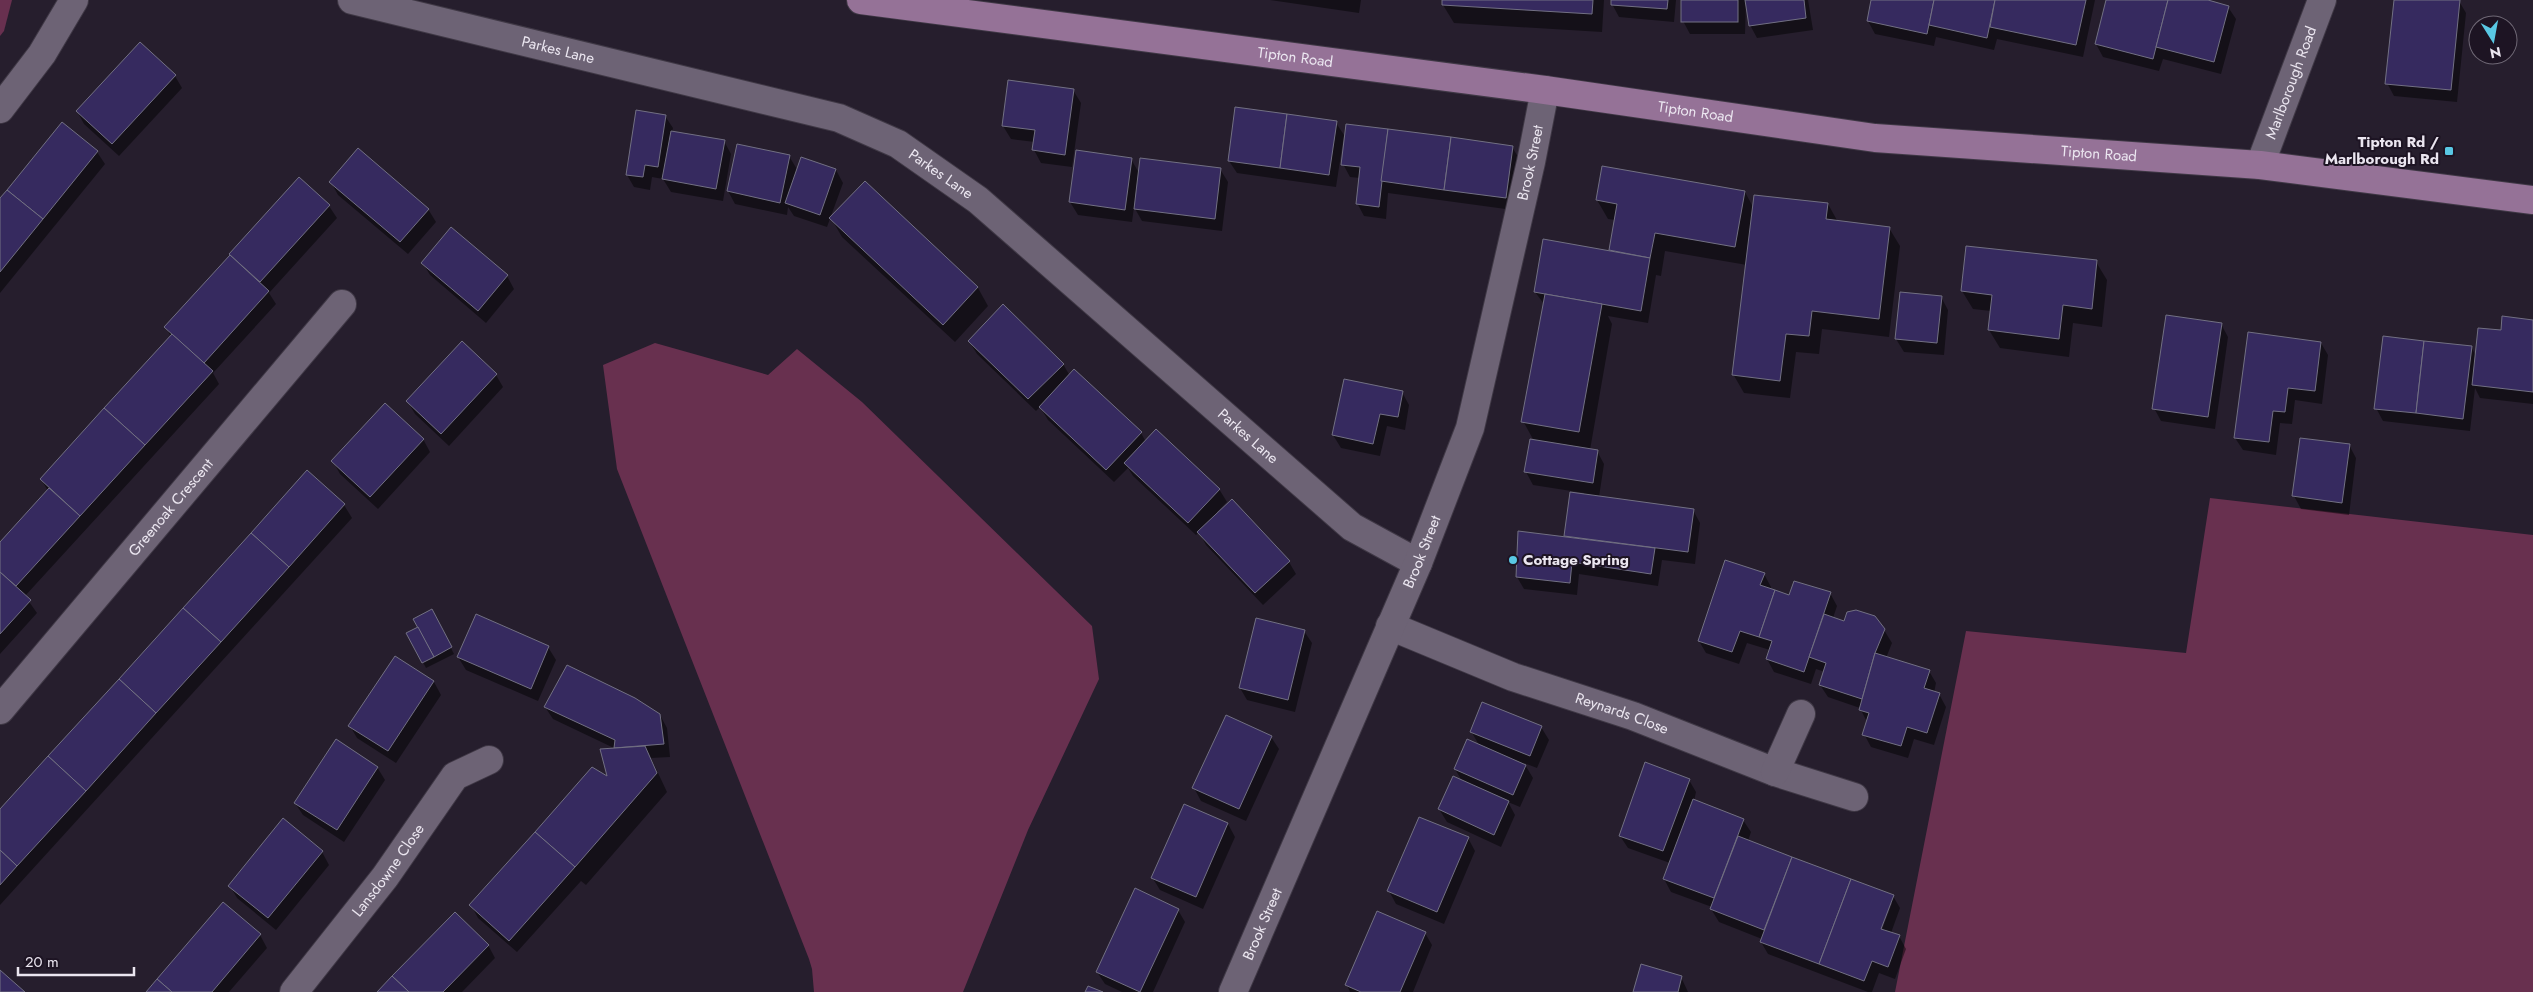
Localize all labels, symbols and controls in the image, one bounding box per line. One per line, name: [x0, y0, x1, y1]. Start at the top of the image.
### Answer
north arrow: [2468, 15, 2518, 65]
street label: Marlborough Road: [2260, 23, 2322, 142]
street label: Parkes Lane: [519, 30, 597, 69]
street label: Tipton Road: [1256, 41, 1334, 73]
text: N: [2488, 42, 2503, 64]
street label: Tipton Road: [1656, 96, 1735, 128]
street label: Brook Street: [1512, 123, 1549, 203]
place label: Tipton Rd / Marlborough Rd: [2325, 131, 2439, 170]
street label: Tipton Road: [2060, 140, 2138, 167]
street label: Parkes Lane: [904, 144, 978, 205]
marker: Tipton Rd / Marlborough Rd: [2443, 145, 2455, 157]
street label: Parkes Lane: [1213, 403, 1284, 469]
street label: Greenoak Crescent: [123, 453, 219, 561]
street label: Brook Street: [1397, 512, 1446, 592]
place label: Cottage Spring: [1523, 549, 1629, 571]
marker: Cottage Spring: [1507, 554, 1519, 566]
street label: Reynards Close: [1572, 687, 1672, 740]
street label: Lansdowne Close: [347, 819, 430, 921]
street label: Brook Street: [1237, 884, 1288, 964]
scale bar: [18, 944, 134, 976]
text: 20 m: [25, 951, 59, 973]

